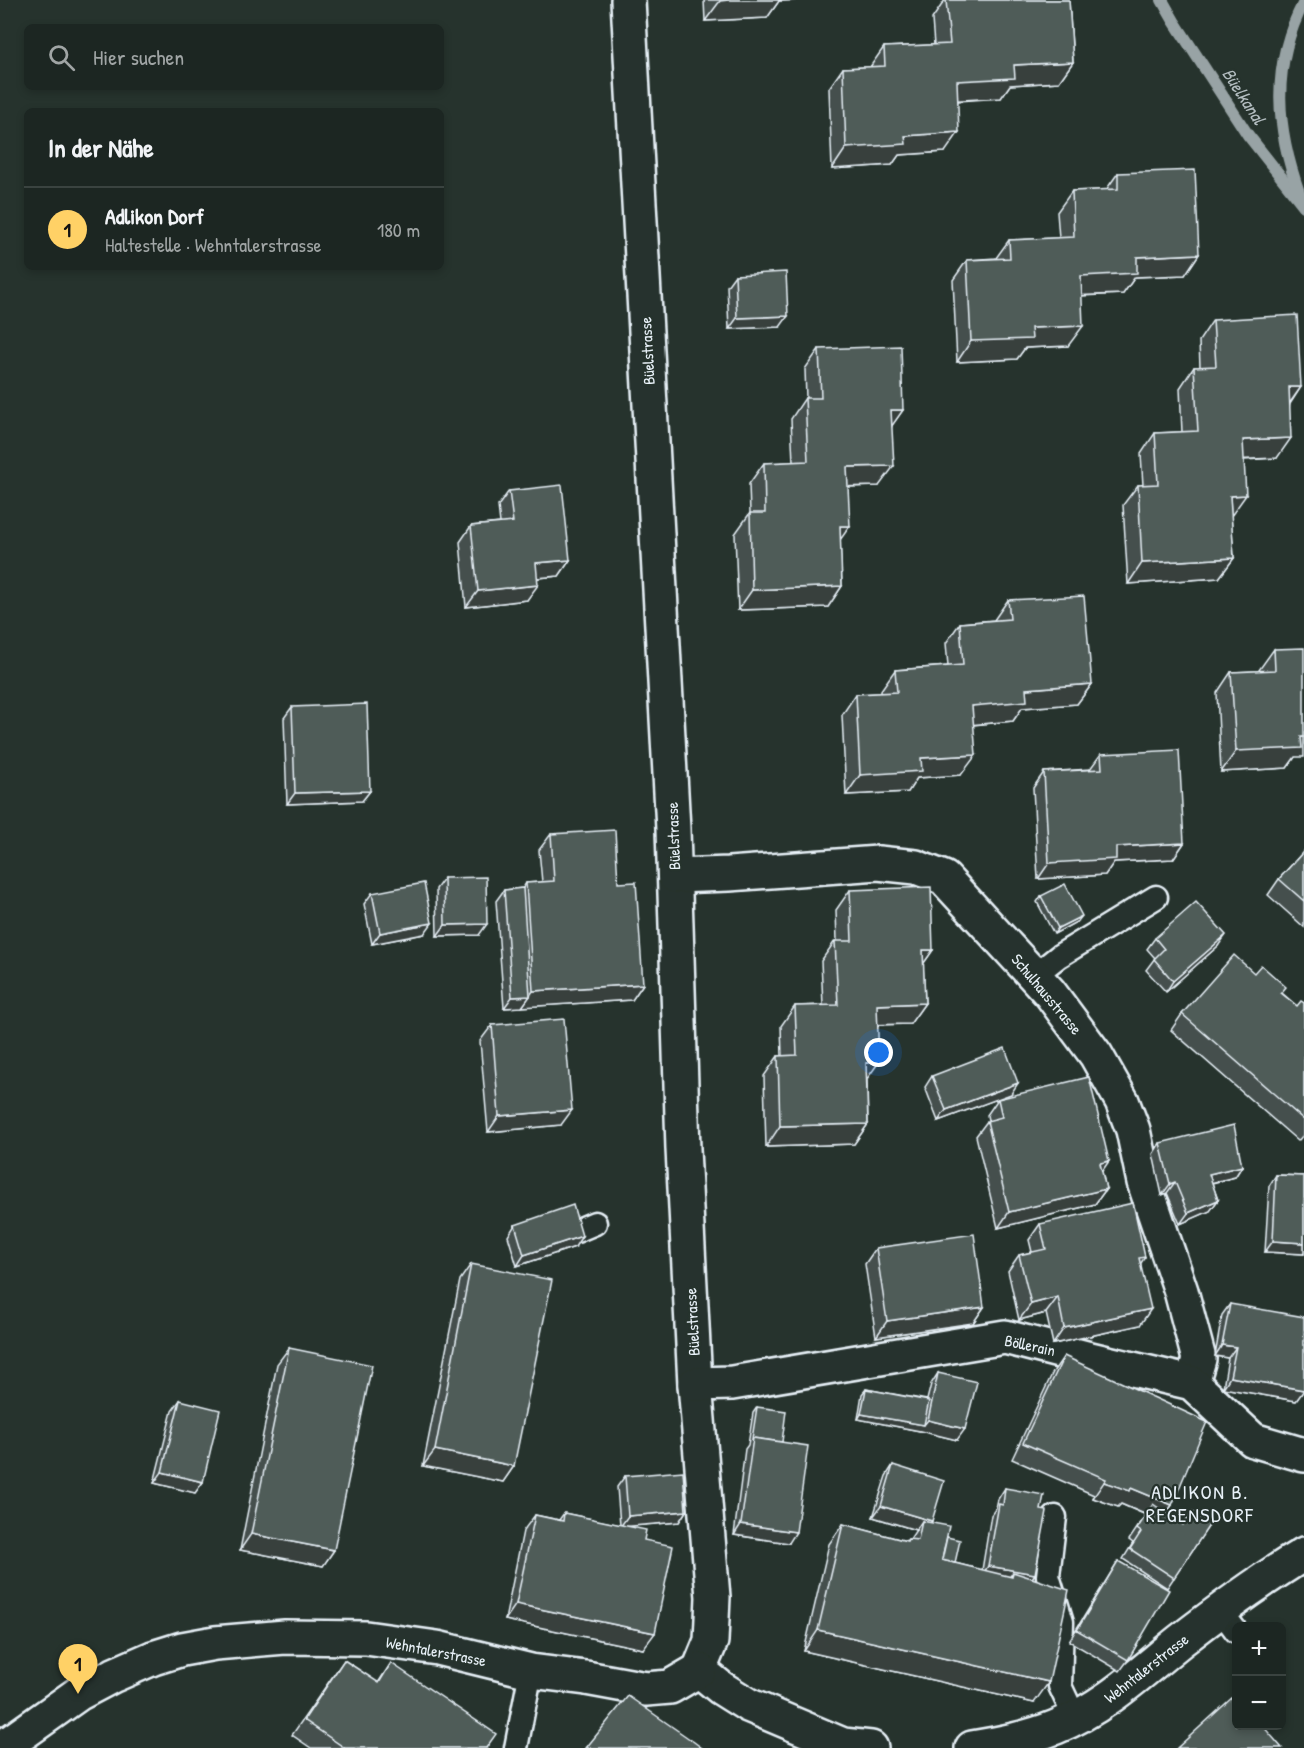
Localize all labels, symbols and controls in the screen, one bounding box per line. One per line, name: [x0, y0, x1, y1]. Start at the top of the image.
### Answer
search box: [24, 24, 444, 90]
icon: search: [45, 41, 78, 74]
text: Hier suchen: [93, 42, 184, 72]
water label: Büelkanal: [1216, 63, 1272, 130]
text: In der Nähe: [48, 130, 154, 165]
text: Adlikon Dorf: [105, 201, 204, 231]
text: 1: [64, 216, 71, 243]
text: 180 m: [377, 216, 420, 243]
text: Haltestelle · Wehntalerstrasse: [105, 231, 322, 258]
street label: Büelstrasse: [634, 316, 660, 385]
street label: Büelstrasse: [661, 801, 685, 870]
street label: Schulhausstrasse: [1007, 949, 1088, 1040]
your location: [864, 1038, 893, 1067]
street label: Büelstrasse: [679, 1287, 705, 1356]
street label: Böllerain: [1003, 1329, 1057, 1361]
district label: ADLIKON B. REGENSDORF: [1146, 1478, 1254, 1528]
map controls: [1232, 1622, 1286, 1730]
button: +: [1232, 1622, 1286, 1676]
street label: Wehntalerstrasse: [1099, 1628, 1193, 1708]
street label: Wehntalerstrasse: [384, 1631, 489, 1672]
pin: 1: [58, 1644, 98, 1694]
button: −: [1232, 1676, 1286, 1730]

